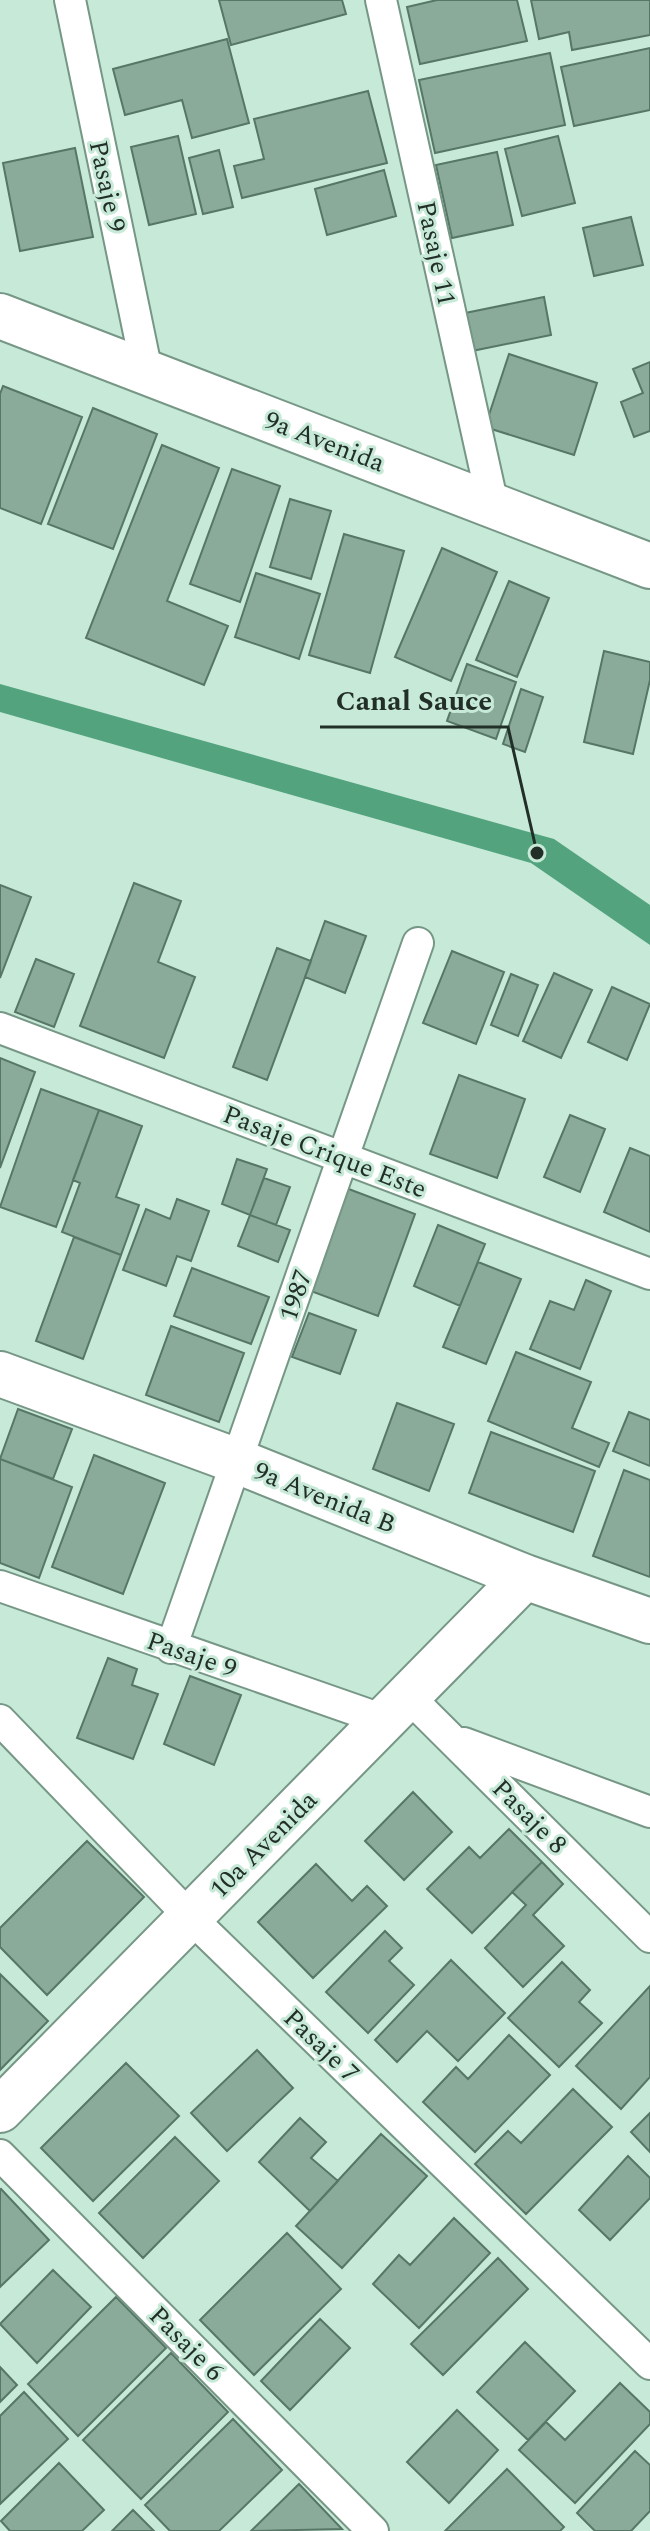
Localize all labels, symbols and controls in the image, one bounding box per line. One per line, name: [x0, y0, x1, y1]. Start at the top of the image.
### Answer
street label: Pasaje 9: [78, 137, 136, 236]
street label: Pasaje 11: [405, 197, 467, 309]
street label: 9a Avenida: [259, 401, 391, 483]
callout: Canal Sauce: [320, 675, 508, 727]
text: Canal Sauce: [336, 680, 492, 723]
street label: Pasaje Crique Este: [217, 1095, 432, 1209]
street label: 1987: [269, 1264, 323, 1326]
street label: 9a Avenida B: [248, 1451, 402, 1545]
street label: Pasaje 9: [141, 1621, 242, 1689]
street label: Pasaje 8: [482, 1770, 576, 1864]
street label: 10a Avenida: [200, 1781, 327, 1908]
street label: Pasaje 7: [274, 1999, 369, 2092]
street label: Pasaje 6: [139, 2297, 233, 2391]

